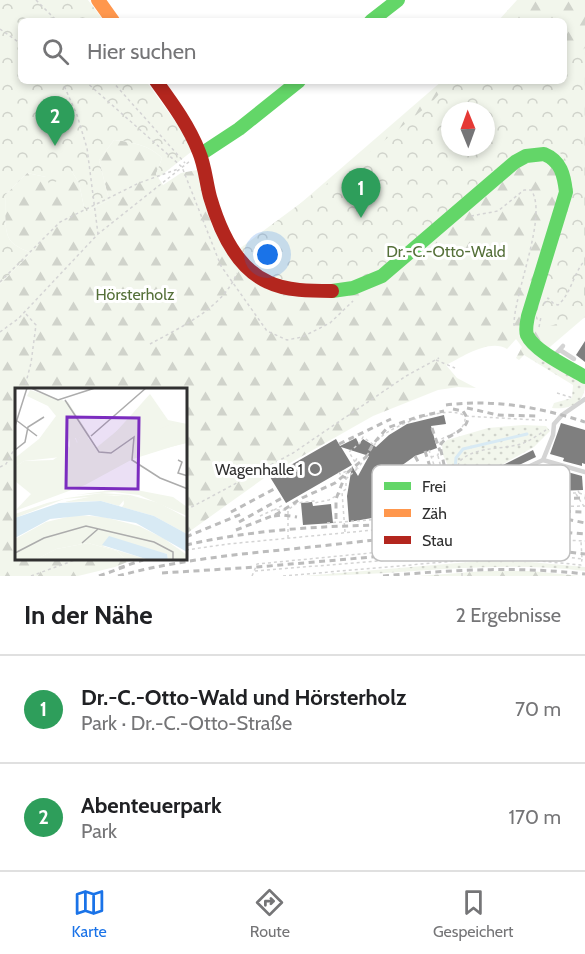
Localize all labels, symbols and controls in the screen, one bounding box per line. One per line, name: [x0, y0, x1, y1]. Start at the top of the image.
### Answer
search box: [18, 18, 567, 84]
icon: search: [39, 35, 72, 68]
text: Hier suchen: [87, 38, 196, 65]
pin: 2: [36, 96, 74, 146]
north arrow: [441, 102, 495, 156]
pin: 1: [342, 168, 380, 218]
your location: [253, 240, 282, 269]
park label: Dr.-C.-Otto-Wald: [386, 242, 506, 261]
park label: Hörsterholz: [96, 285, 175, 304]
inset map: [15, 388, 188, 561]
place label: Wagenhalle 1: [215, 460, 303, 479]
marker: Wagenhalle 1: [308, 462, 322, 476]
legend: [372, 465, 570, 561]
text: Frei: [422, 477, 446, 496]
text: Zäh: [422, 504, 447, 523]
text: Stau: [422, 531, 453, 550]
text: In der Nähe: [24, 599, 153, 631]
text: 2 Ergebnisse: [455, 603, 561, 627]
text: Dr.-C.-Otto-Wald und Hörsterholz: [81, 684, 406, 711]
text: 1: [40, 697, 47, 721]
text: 70 m: [515, 697, 561, 721]
text: Park · Dr.-C.-Otto-Straße: [81, 711, 292, 735]
text: Abenteuerpark: [81, 792, 222, 819]
text: 2: [38, 805, 49, 829]
text: 170 m: [509, 805, 561, 829]
text: Park: [81, 819, 117, 843]
tab: Karte: [72, 886, 107, 941]
tab: Route: [250, 886, 290, 941]
tab: Gespeichert: [433, 886, 513, 941]

